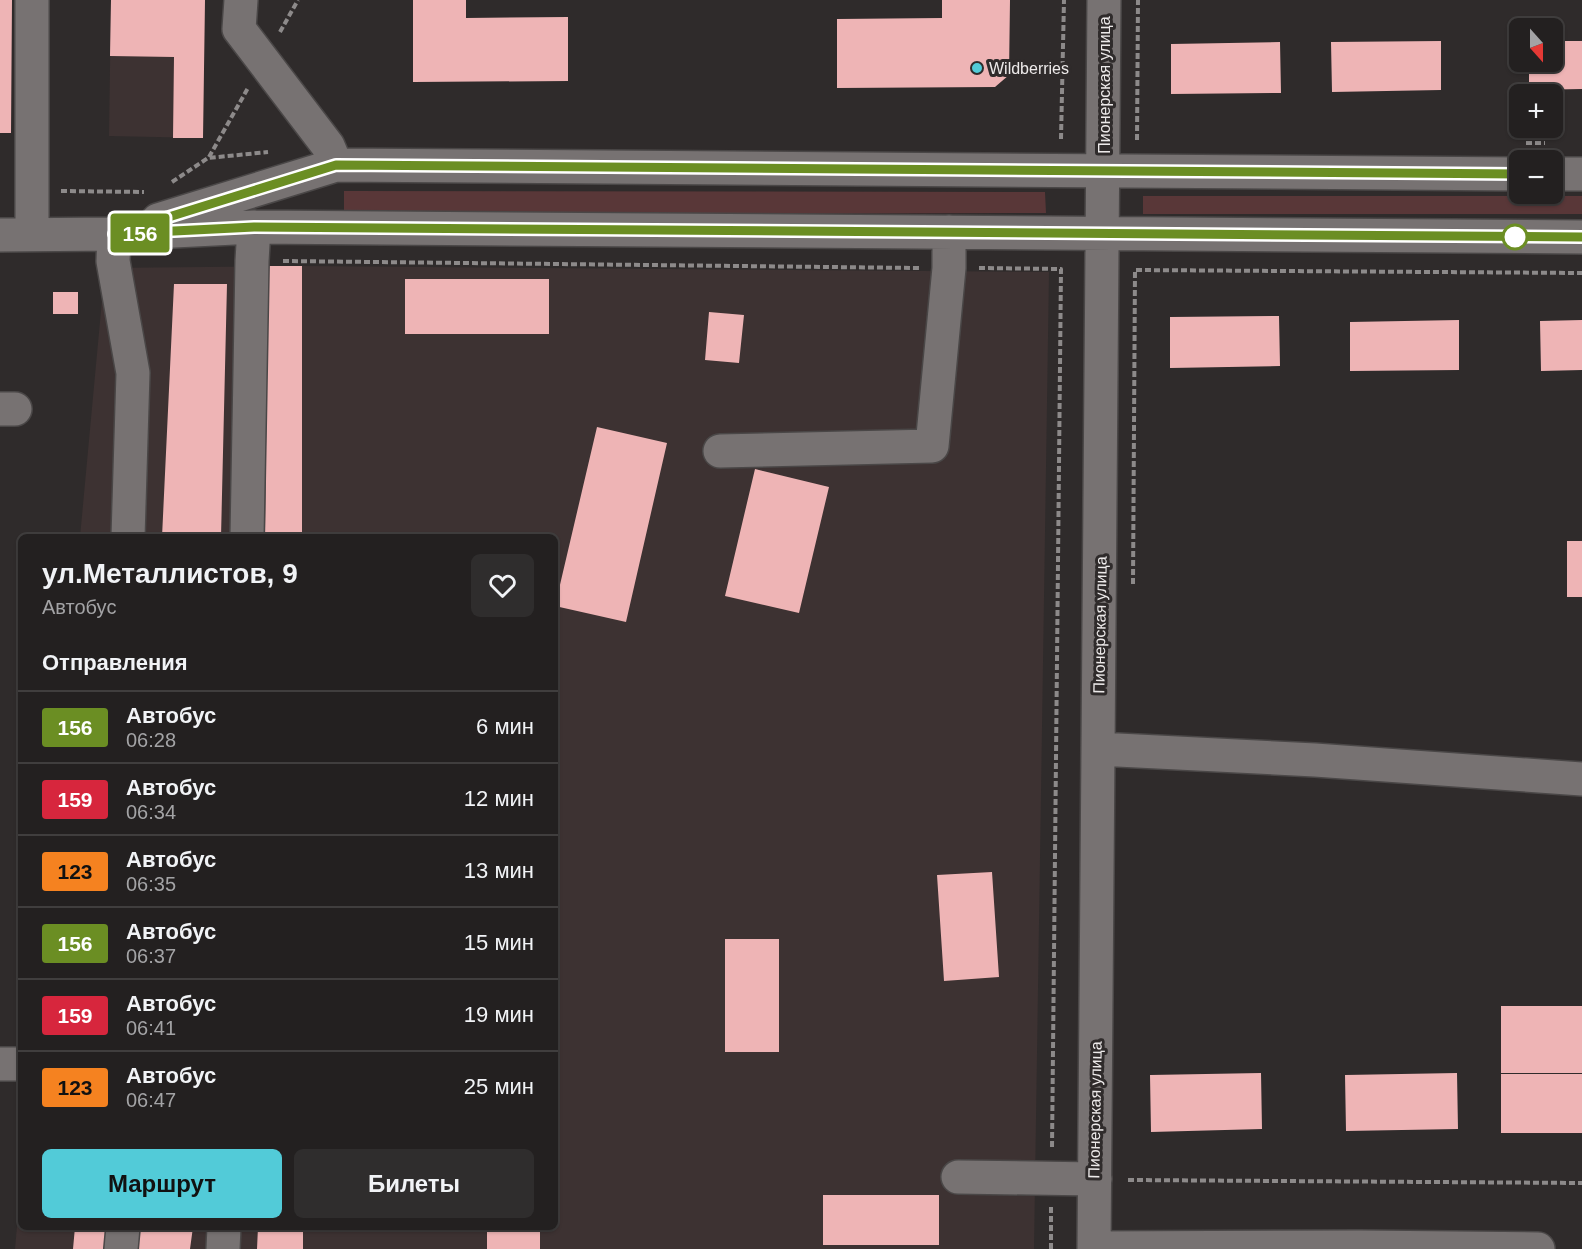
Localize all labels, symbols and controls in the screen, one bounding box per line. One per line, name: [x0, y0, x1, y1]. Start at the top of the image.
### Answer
street label: Пионерская улица: [1096, 16, 1113, 154]
north arrow: [1509, 18, 1563, 72]
map controls: [1509, 18, 1563, 204]
place label: Wildberries: [989, 60, 1069, 77]
marker: Wildberries: [970, 61, 984, 75]
button: +: [1509, 84, 1563, 138]
button: −: [1509, 150, 1563, 204]
line badge: 156: [106, 214, 174, 252]
text: 156: [122, 222, 158, 245]
unlabelled marker: [1502, 224, 1528, 250]
button: heart: [471, 554, 534, 617]
street label: Пионерская улица: [1090, 556, 1110, 694]
text: ул.Металлистов, 9: [42, 558, 298, 589]
text: Автобус: [42, 596, 116, 618]
text: Отправления: [42, 650, 188, 675]
text: Автобус: [126, 703, 216, 728]
text: 6 мин: [476, 714, 534, 739]
text: 156: [57, 716, 93, 739]
text: 06:28: [126, 729, 176, 751]
text: Автобус: [126, 775, 216, 800]
text: 12 мин: [464, 786, 534, 811]
text: 159: [57, 788, 93, 811]
text: 06:34: [126, 801, 176, 823]
text: Автобус: [126, 847, 216, 872]
text: 13 мин: [464, 858, 534, 883]
text: 123: [57, 860, 93, 883]
text: 06:35: [126, 873, 176, 895]
text: Автобус: [126, 919, 216, 944]
text: 15 мин: [464, 930, 534, 955]
text: 156: [57, 932, 93, 955]
text: 06:37: [126, 945, 176, 967]
text: Автобус: [126, 991, 216, 1016]
text: 19 мин: [464, 1002, 534, 1027]
text: 159: [57, 1004, 93, 1027]
text: 06:41: [126, 1017, 176, 1039]
street label: Пионерская улица: [1085, 1041, 1105, 1179]
text: Автобус: [126, 1063, 216, 1088]
text: 25 мин: [464, 1074, 534, 1099]
text: 123: [57, 1076, 93, 1099]
text: 06:47: [126, 1089, 176, 1111]
button: Маршрут: [42, 1149, 282, 1218]
button: Билеты: [294, 1149, 534, 1218]

